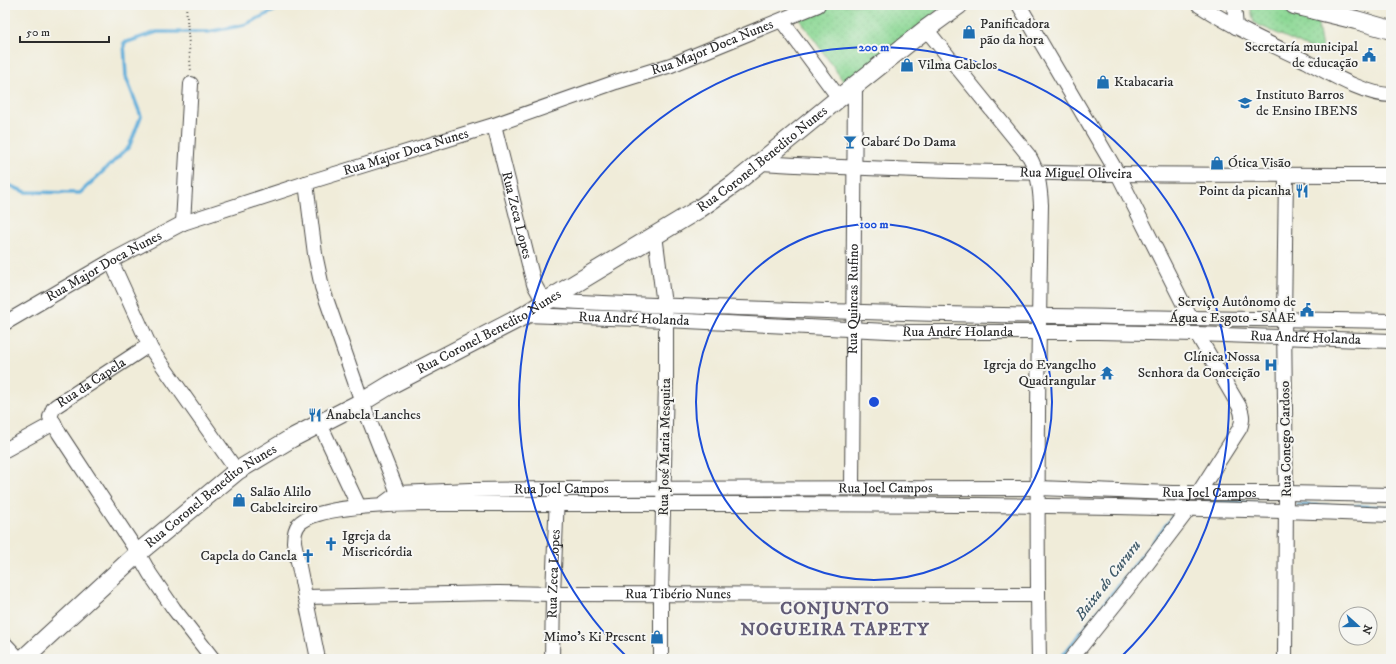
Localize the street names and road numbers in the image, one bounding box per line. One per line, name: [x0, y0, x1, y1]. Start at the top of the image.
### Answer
street label: Rua Major Doca Nunes: [649, 15, 776, 80]
street label: Rua Coronel Benedito Nunes: [694, 102, 832, 217]
street label: Rua Major Doca Nunes: [341, 124, 471, 180]
street label: Rua Miguel Oliveira: [1019, 164, 1132, 183]
street label: Rua Zeca Lopes: [497, 170, 536, 261]
street label: Rua Major Doca Nunes: [43, 227, 165, 306]
street label: Rua Quincas Rufino: [844, 243, 863, 355]
street label: Rua Coronel Benedito Nunes: [414, 285, 565, 378]
street label: Rua André Holanda: [578, 308, 690, 330]
street label: Rua André Holanda: [902, 323, 1013, 341]
street label: Rua André Holanda: [1250, 327, 1361, 349]
street label: Rua da Capela: [53, 354, 129, 412]
street label: Rua José Maria Mesquita: [655, 378, 675, 516]
street label: Rua Conego Cardoso: [1276, 380, 1296, 497]
street label: Rua Coronel Benedito Nunes: [141, 440, 280, 552]
street label: Rua Joel Campos: [838, 479, 933, 497]
street label: Rua Joel Campos: [514, 480, 609, 498]
street label: Rua Joel Campos: [1162, 484, 1257, 502]
street label: Rua Zeca Lopes: [544, 529, 565, 619]
street label: Rua Tibério Nunes: [625, 585, 731, 603]

